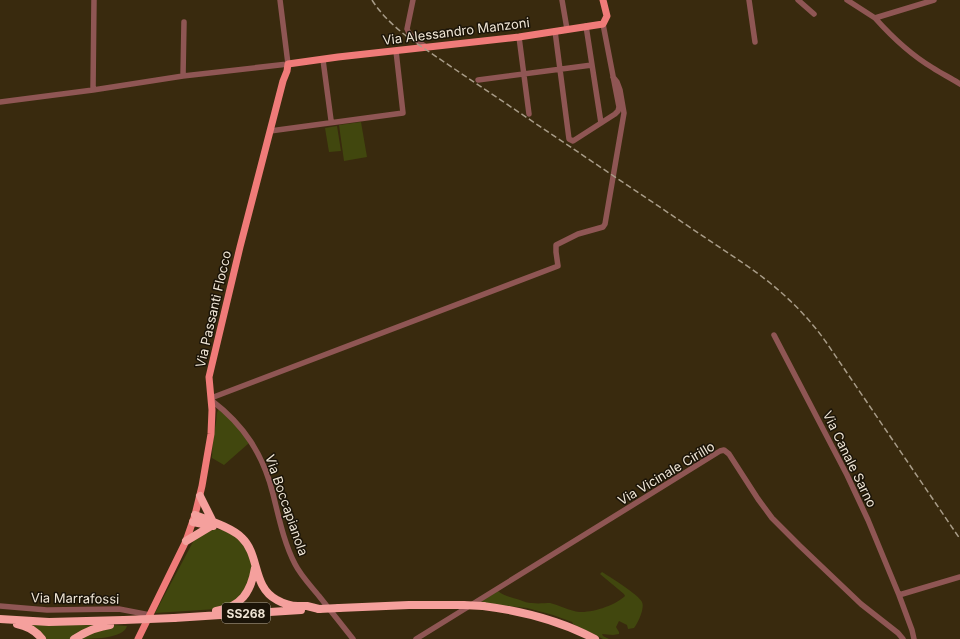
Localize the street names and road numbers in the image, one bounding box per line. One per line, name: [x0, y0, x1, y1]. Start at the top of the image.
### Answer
street label: Via Alessandro Manzoni: [382, 14, 530, 48]
street label: Via Passanti Flocco: [192, 249, 234, 369]
street label: Via Canale Sarno: [820, 408, 880, 510]
street label: Via Vicinale Cirillo: [615, 438, 717, 508]
street label: Via Boccapianola: [262, 452, 312, 558]
street label: Via Marrafossi: [31, 589, 119, 607]
road number: SS268: [222, 603, 270, 623]

